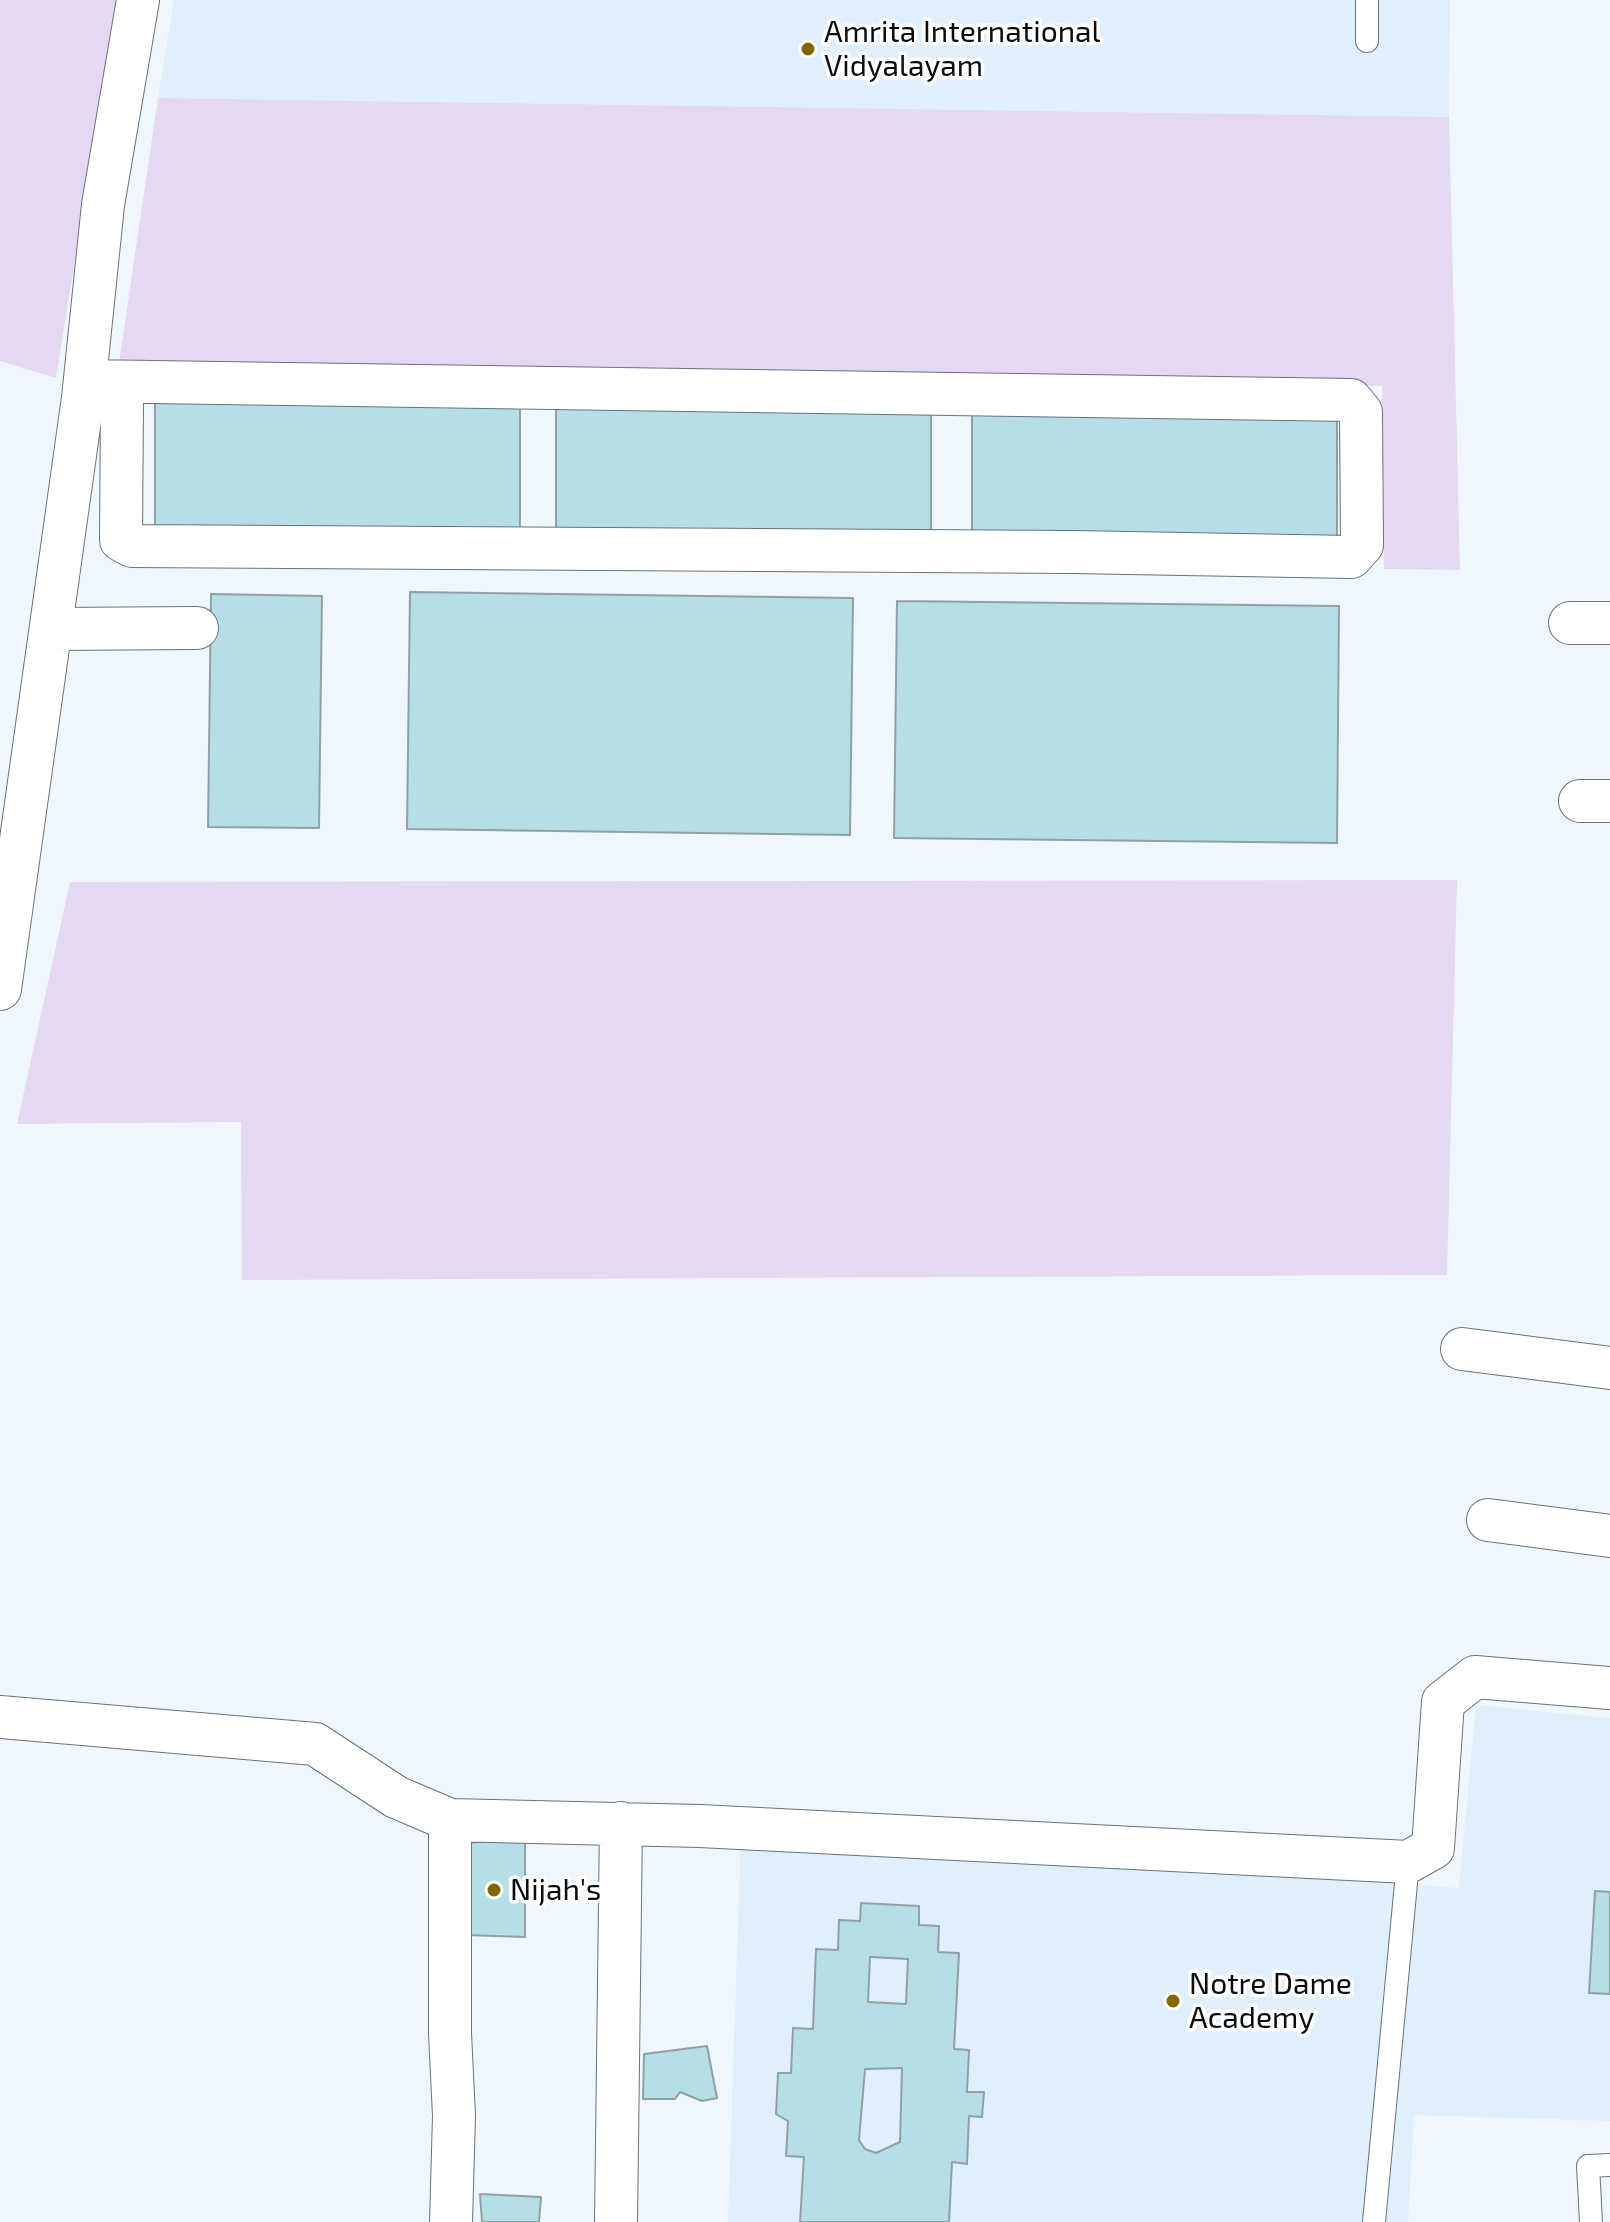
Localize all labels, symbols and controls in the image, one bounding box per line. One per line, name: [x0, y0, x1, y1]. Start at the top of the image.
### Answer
place label: Amrita International Vidyalayam: [824, 14, 1100, 84]
marker: Amrita International Vidyalayam: [799, 40, 817, 58]
place label: Nijah's: [510, 1872, 601, 1908]
marker: Nijah's: [485, 1881, 503, 1899]
place label: Notre Dame Academy: [1189, 1966, 1352, 2036]
marker: Notre Dame Academy: [1164, 1992, 1182, 2010]

